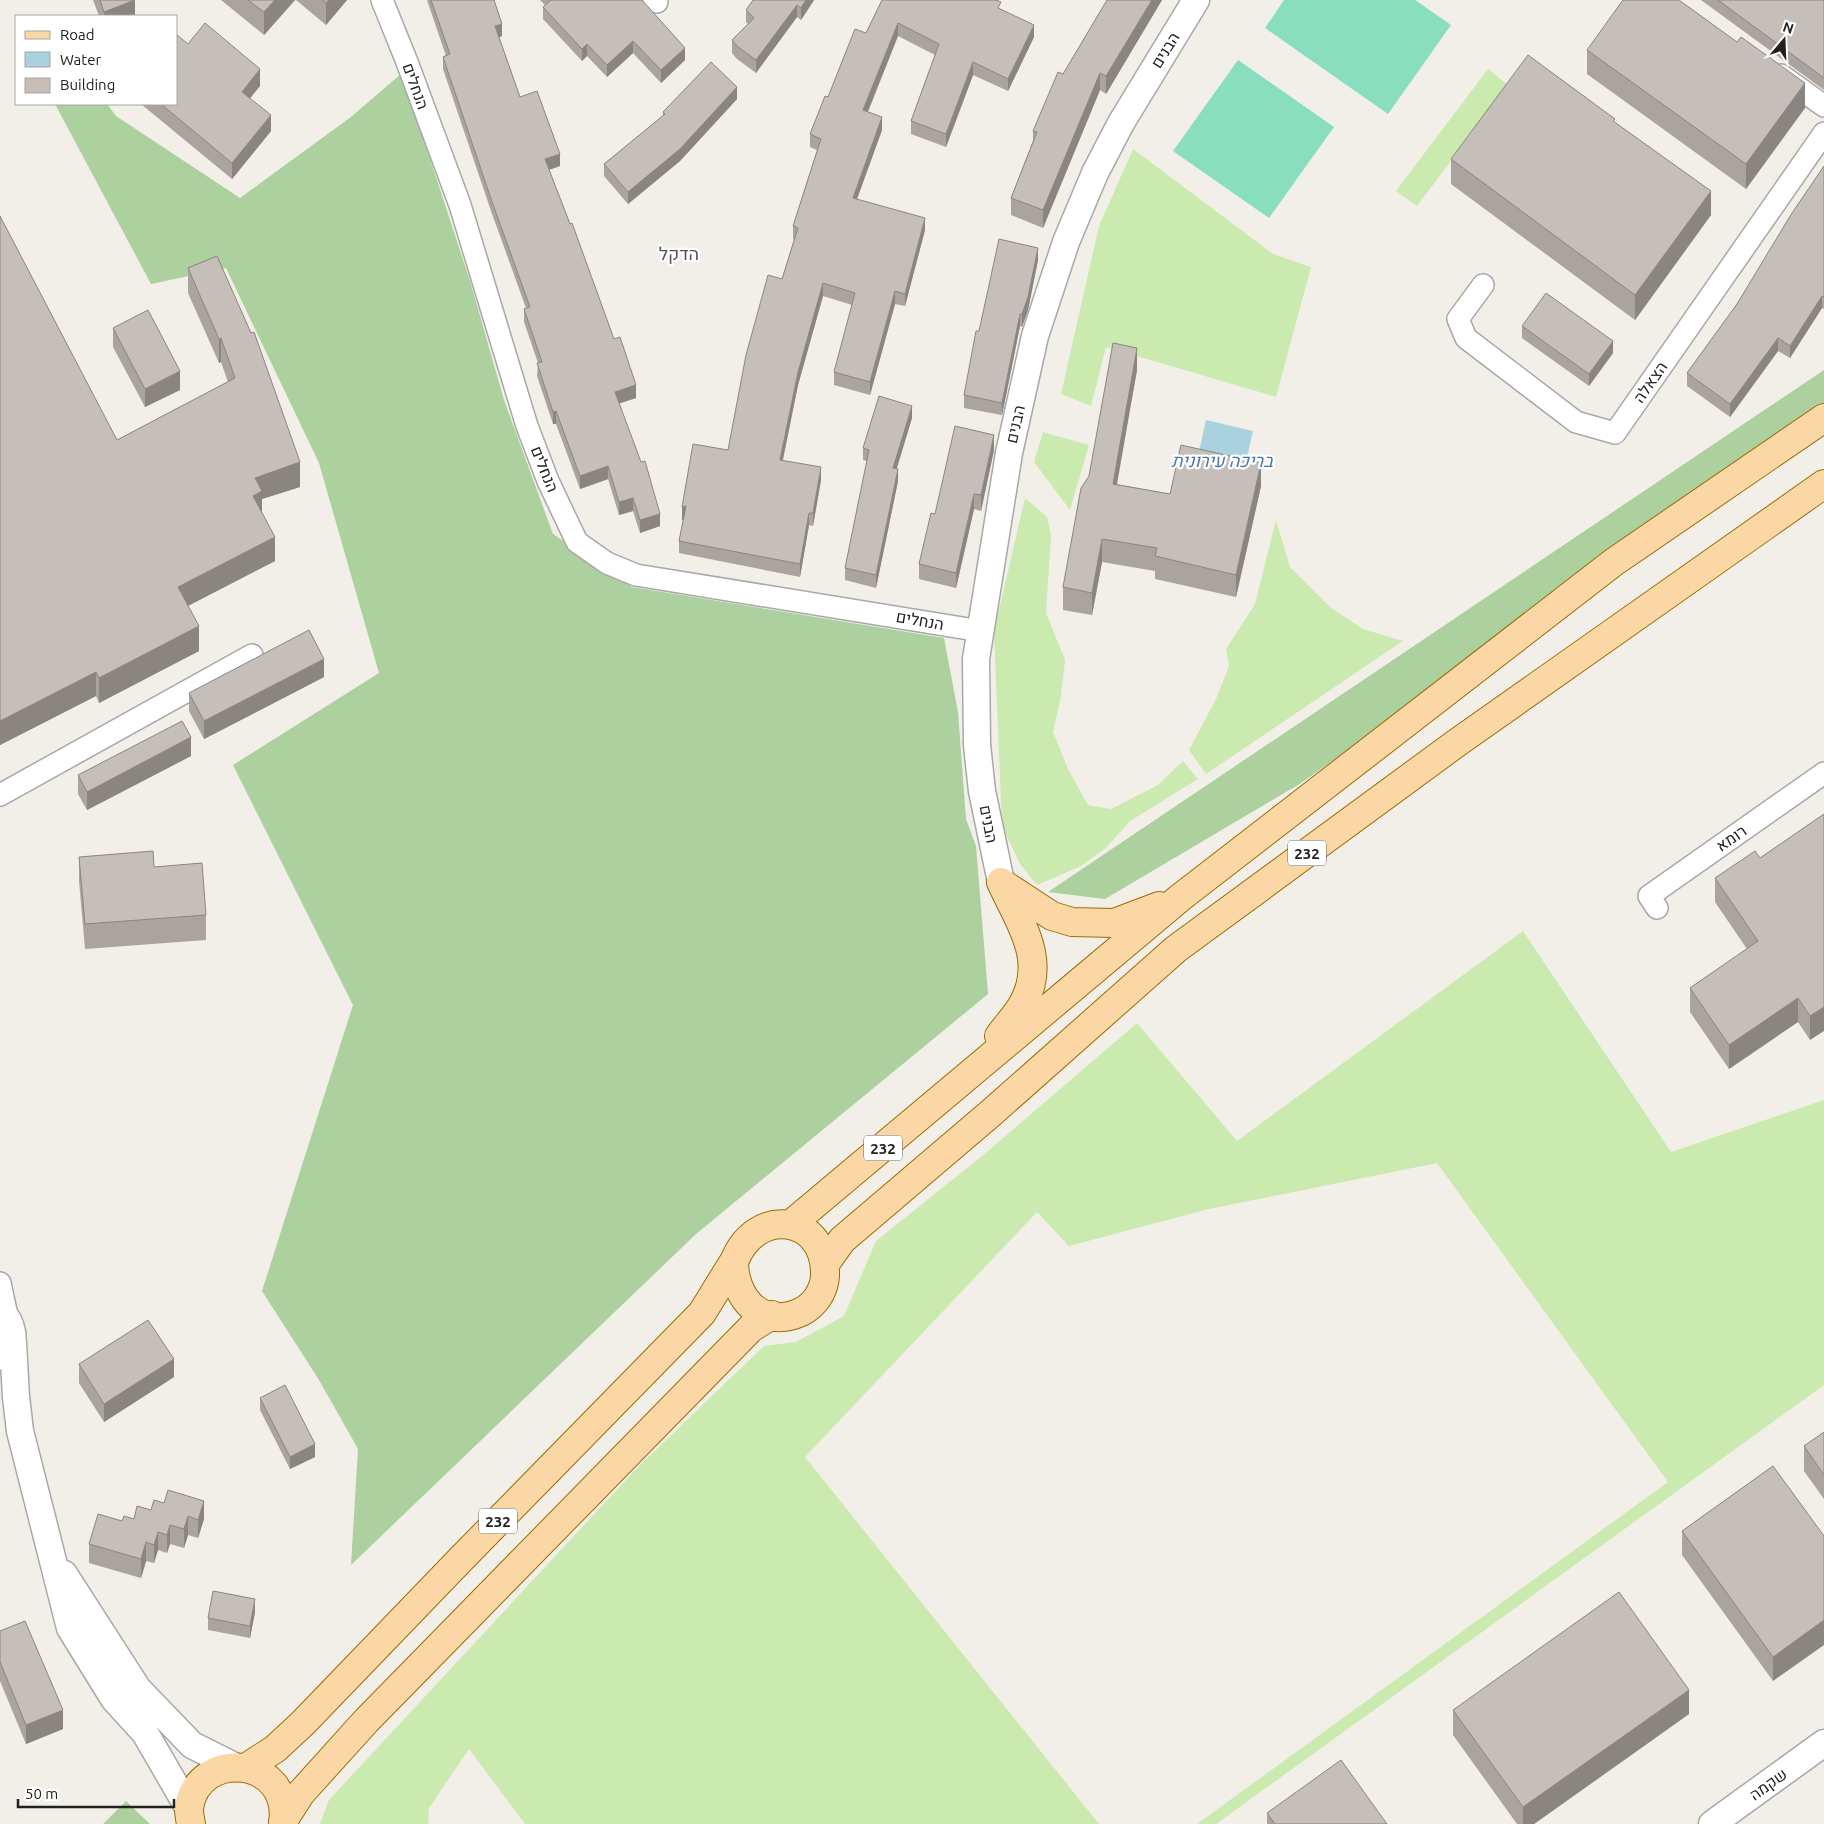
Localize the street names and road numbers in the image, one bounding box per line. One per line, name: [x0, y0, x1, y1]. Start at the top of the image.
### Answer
street label: הבנים: [1147, 29, 1183, 71]
street label: הנחלים: [399, 60, 433, 112]
street label: הצאלה: [1629, 358, 1671, 406]
street label: הבנים: [1002, 403, 1028, 445]
street label: הנחלים: [528, 443, 562, 495]
street label: הנחלים: [895, 607, 945, 633]
street label: הבנים: [976, 803, 1002, 845]
street label: רומא: [1712, 821, 1750, 855]
road number: 232: [1288, 840, 1326, 866]
road number: 232: [864, 1136, 902, 1160]
road number: 232: [479, 1508, 517, 1534]
street label: שקמה: [1746, 1764, 1790, 1804]

